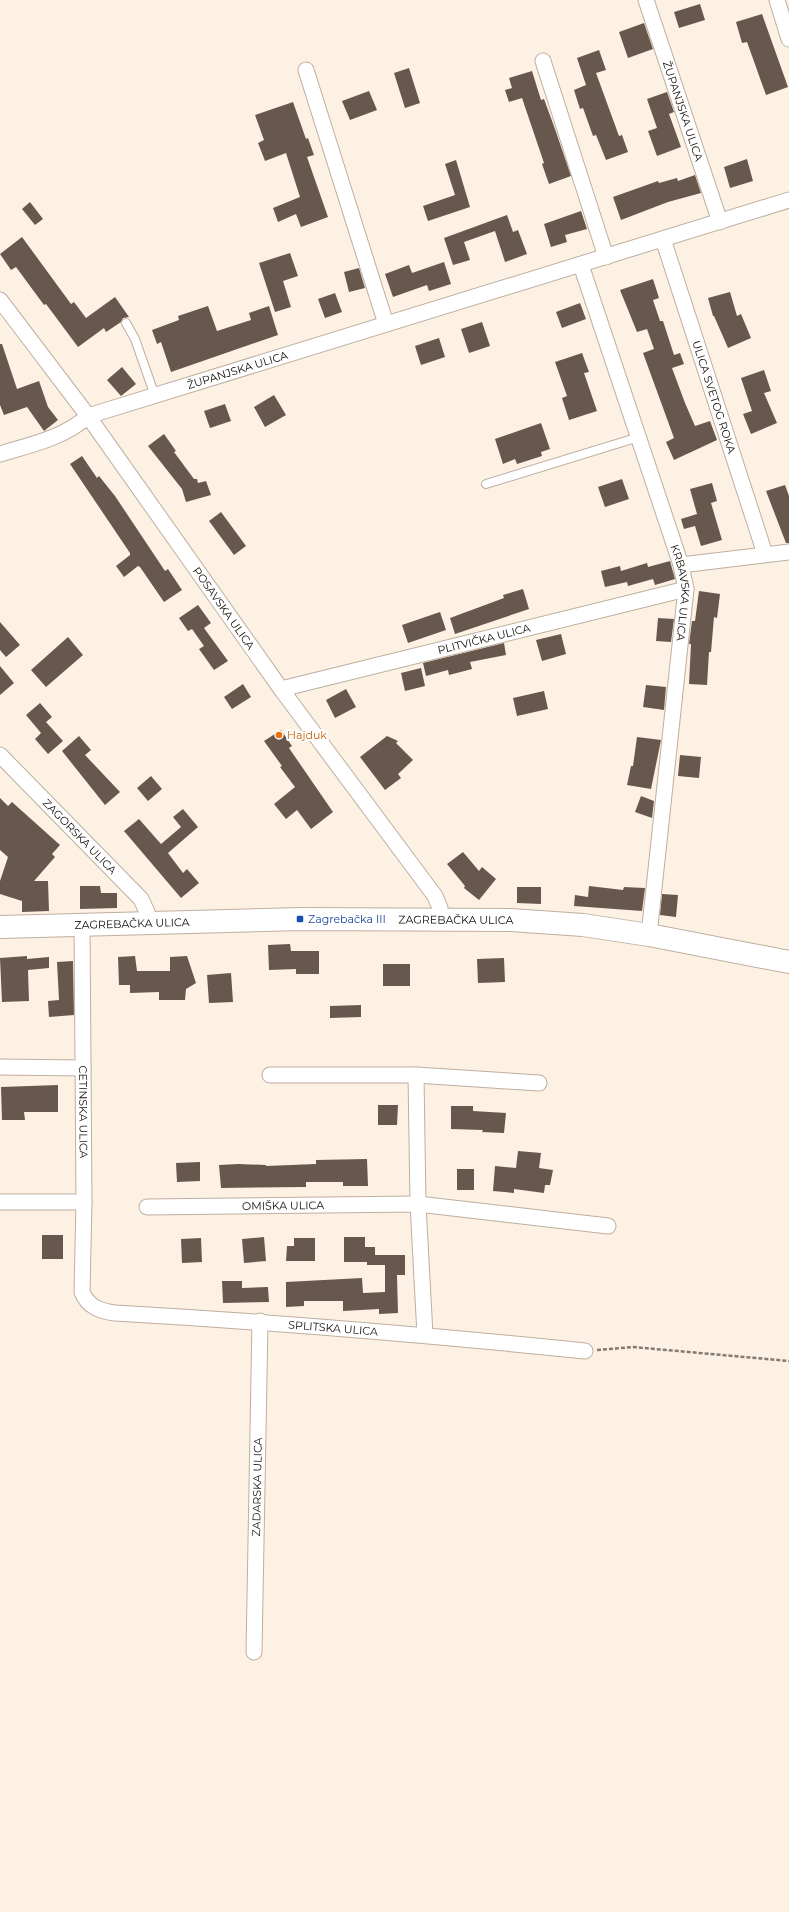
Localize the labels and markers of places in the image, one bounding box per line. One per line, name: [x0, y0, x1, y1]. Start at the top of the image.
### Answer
place label: Hajduk: [287, 728, 327, 742]
marker: Hajduk: [274, 730, 284, 740]
place label: Zagrebačka III: [308, 912, 386, 926]
marker: Zagrebačka III: [295, 914, 305, 924]

